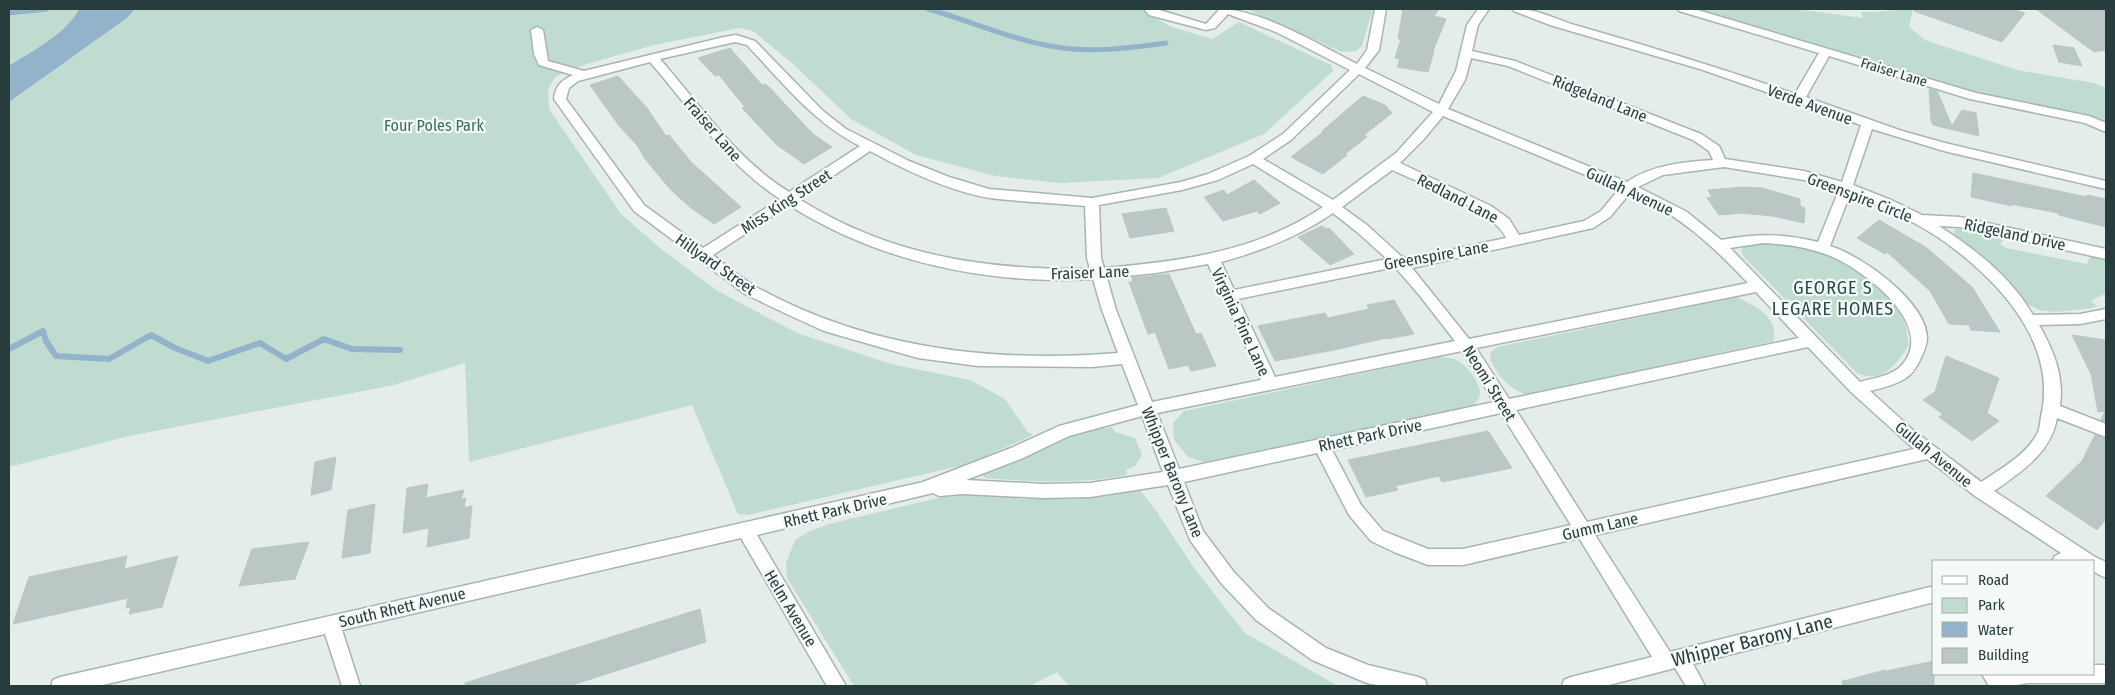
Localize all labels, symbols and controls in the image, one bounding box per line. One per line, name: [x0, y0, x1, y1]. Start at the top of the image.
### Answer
street label: Fraiser Lane: [1858, 54, 1929, 91]
street label: Ridgeland Lane: [1550, 71, 1650, 126]
street label: Verde Avenue: [1765, 80, 1855, 129]
street label: Fraiser Lane: [680, 93, 746, 165]
park label: Four Poles Park: [384, 116, 485, 135]
street label: Gullah Avenue: [1583, 163, 1676, 220]
street label: Miss King Street: [737, 165, 836, 238]
street label: Greenspire Circle: [1805, 169, 1915, 226]
street label: Redland Lane: [1414, 170, 1502, 227]
street label: Ridgeland Drive: [1962, 214, 2067, 255]
street label: Hillyard Street: [672, 230, 760, 299]
street label: Greenspire Lane: [1382, 237, 1490, 274]
street label: Fraiser Lane: [1050, 262, 1130, 283]
street label: Virginia Pine Lane: [1207, 265, 1274, 379]
district label: GEORGE S LEGARE HOMES: [1772, 277, 1894, 320]
street label: Neomi Street: [1459, 342, 1521, 425]
street label: Whipper Barony Lane: [1138, 404, 1207, 540]
street label: Rhett Park Drive: [1317, 415, 1424, 456]
street label: Gullah Avenue: [1891, 417, 1976, 491]
street label: Rhett Park Drive: [782, 489, 889, 532]
street label: Gumm Lane: [1560, 509, 1640, 544]
legend: [1932, 560, 2095, 675]
street label: Helm Avenue: [760, 567, 821, 650]
text: Road: [1978, 571, 2009, 589]
street label: South Rhett Avenue: [337, 584, 467, 631]
text: Park: [1978, 596, 2005, 614]
street label: Whipper Barony Lane: [1669, 609, 1835, 672]
text: Water: [1978, 621, 2014, 639]
text: Building: [1978, 646, 2029, 664]

